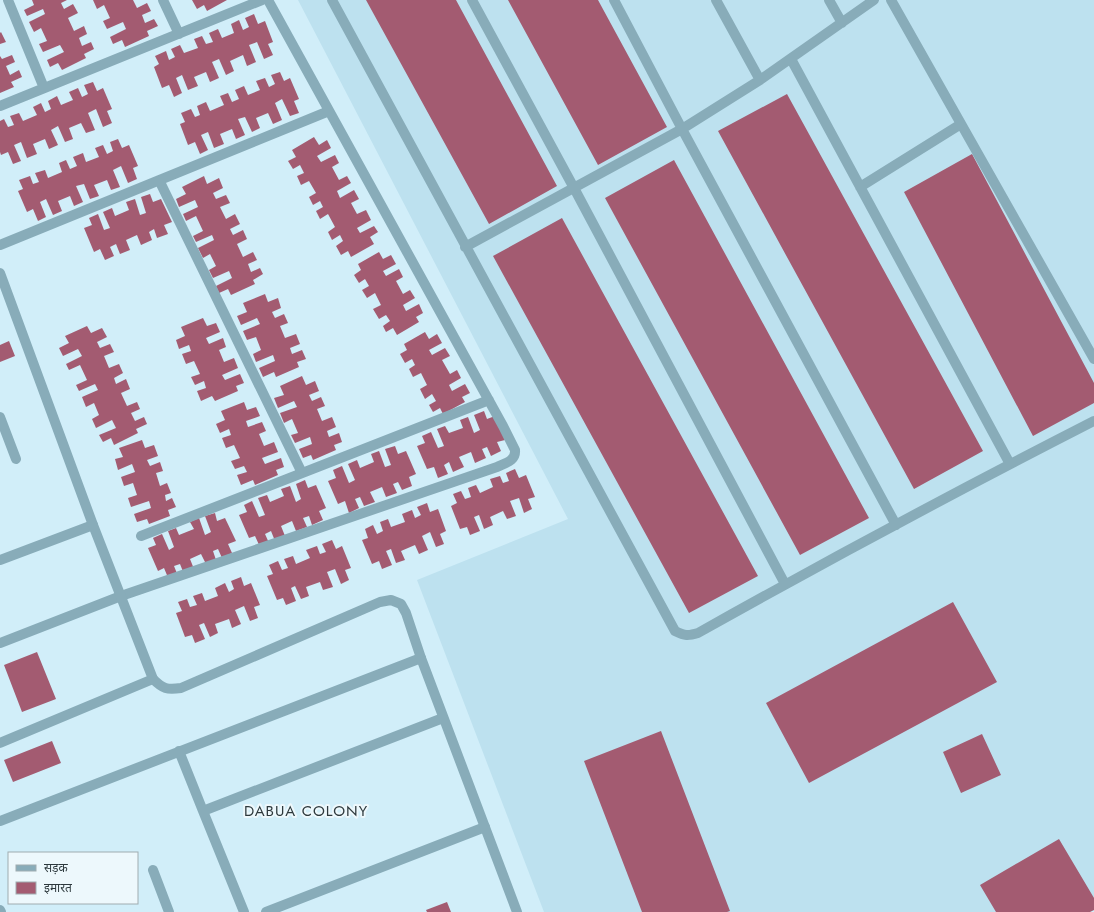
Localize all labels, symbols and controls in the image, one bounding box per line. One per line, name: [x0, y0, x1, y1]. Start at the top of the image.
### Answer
district label: DABUA COLONY: [244, 800, 368, 822]
legend: [8, 852, 138, 904]
text: सड़क: [44, 859, 69, 877]
text: इमारत: [44, 879, 73, 897]

